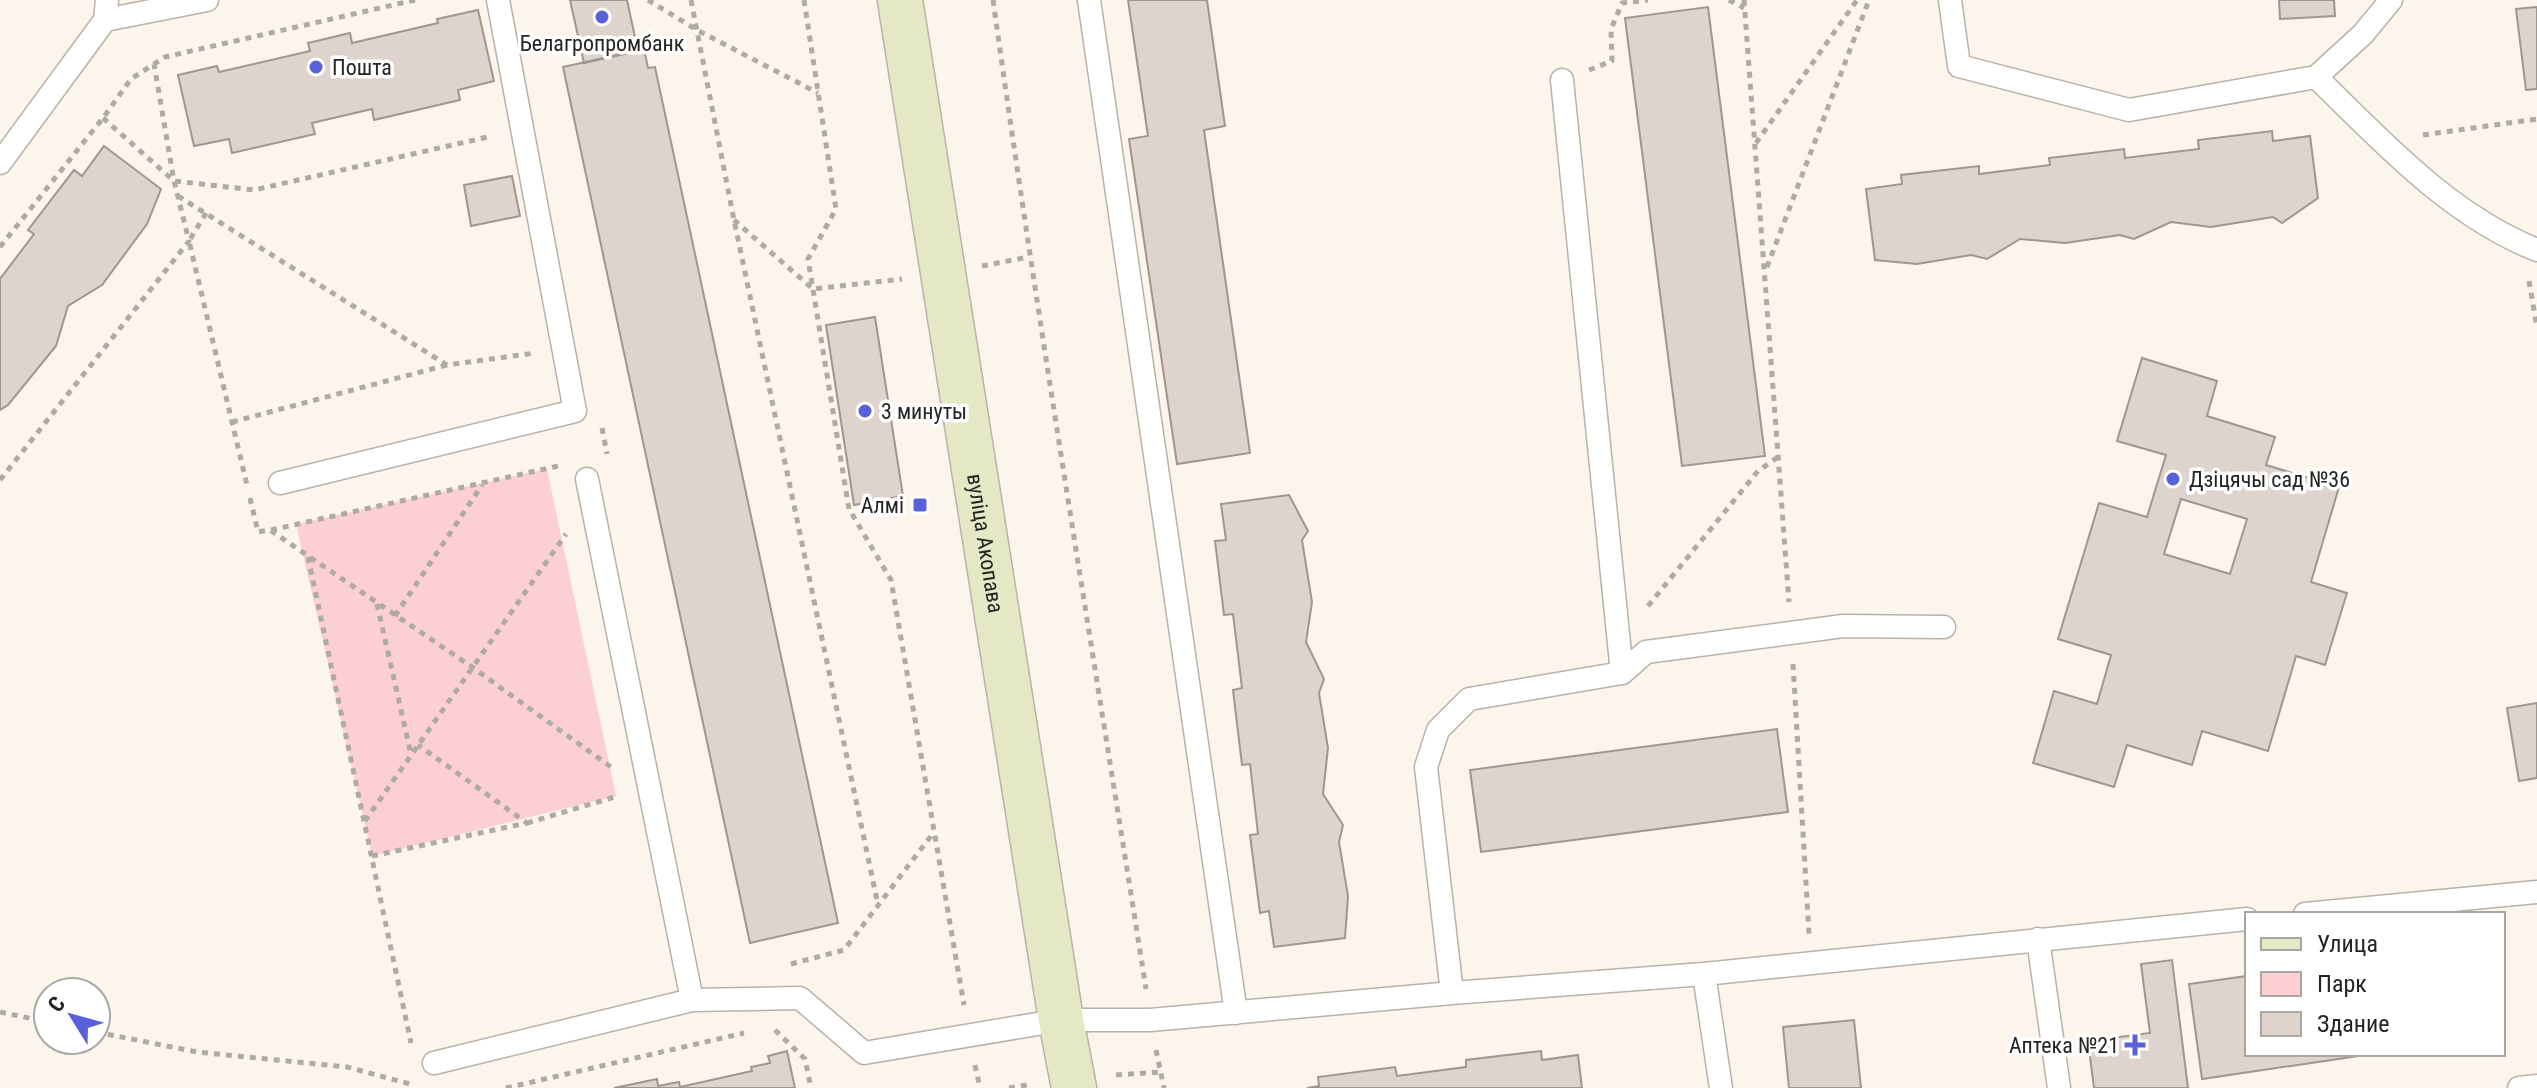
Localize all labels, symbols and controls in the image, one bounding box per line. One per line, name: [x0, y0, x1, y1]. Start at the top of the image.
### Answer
marker: Белагропромбанк: [593, 8, 611, 26]
place label: Белагропромбанк: [520, 31, 685, 56]
place label: Пошта: [332, 55, 392, 80]
marker: Пошта: [307, 58, 325, 76]
place label: 3 минуты: [881, 399, 967, 424]
marker: 3 минуты: [856, 402, 874, 420]
place label: Дзіцячы сад №36: [2189, 467, 2350, 492]
marker: Дзіцячы сад №36: [2164, 470, 2182, 488]
street label: вуліца Акопава: [962, 472, 1009, 615]
place label: Алмі: [861, 493, 904, 518]
marker: Алмі: [911, 496, 929, 514]
legend: [2245, 912, 2505, 1056]
text: Улица: [2317, 930, 2378, 958]
text: Парк: [2317, 970, 2367, 998]
north arrow: [32, 976, 112, 1056]
text: С: [43, 992, 70, 1017]
text: Здание: [2317, 1010, 2389, 1038]
place label: Аптека №21: [2009, 1033, 2119, 1058]
marker: Аптека №21: [2126, 1036, 2144, 1054]

